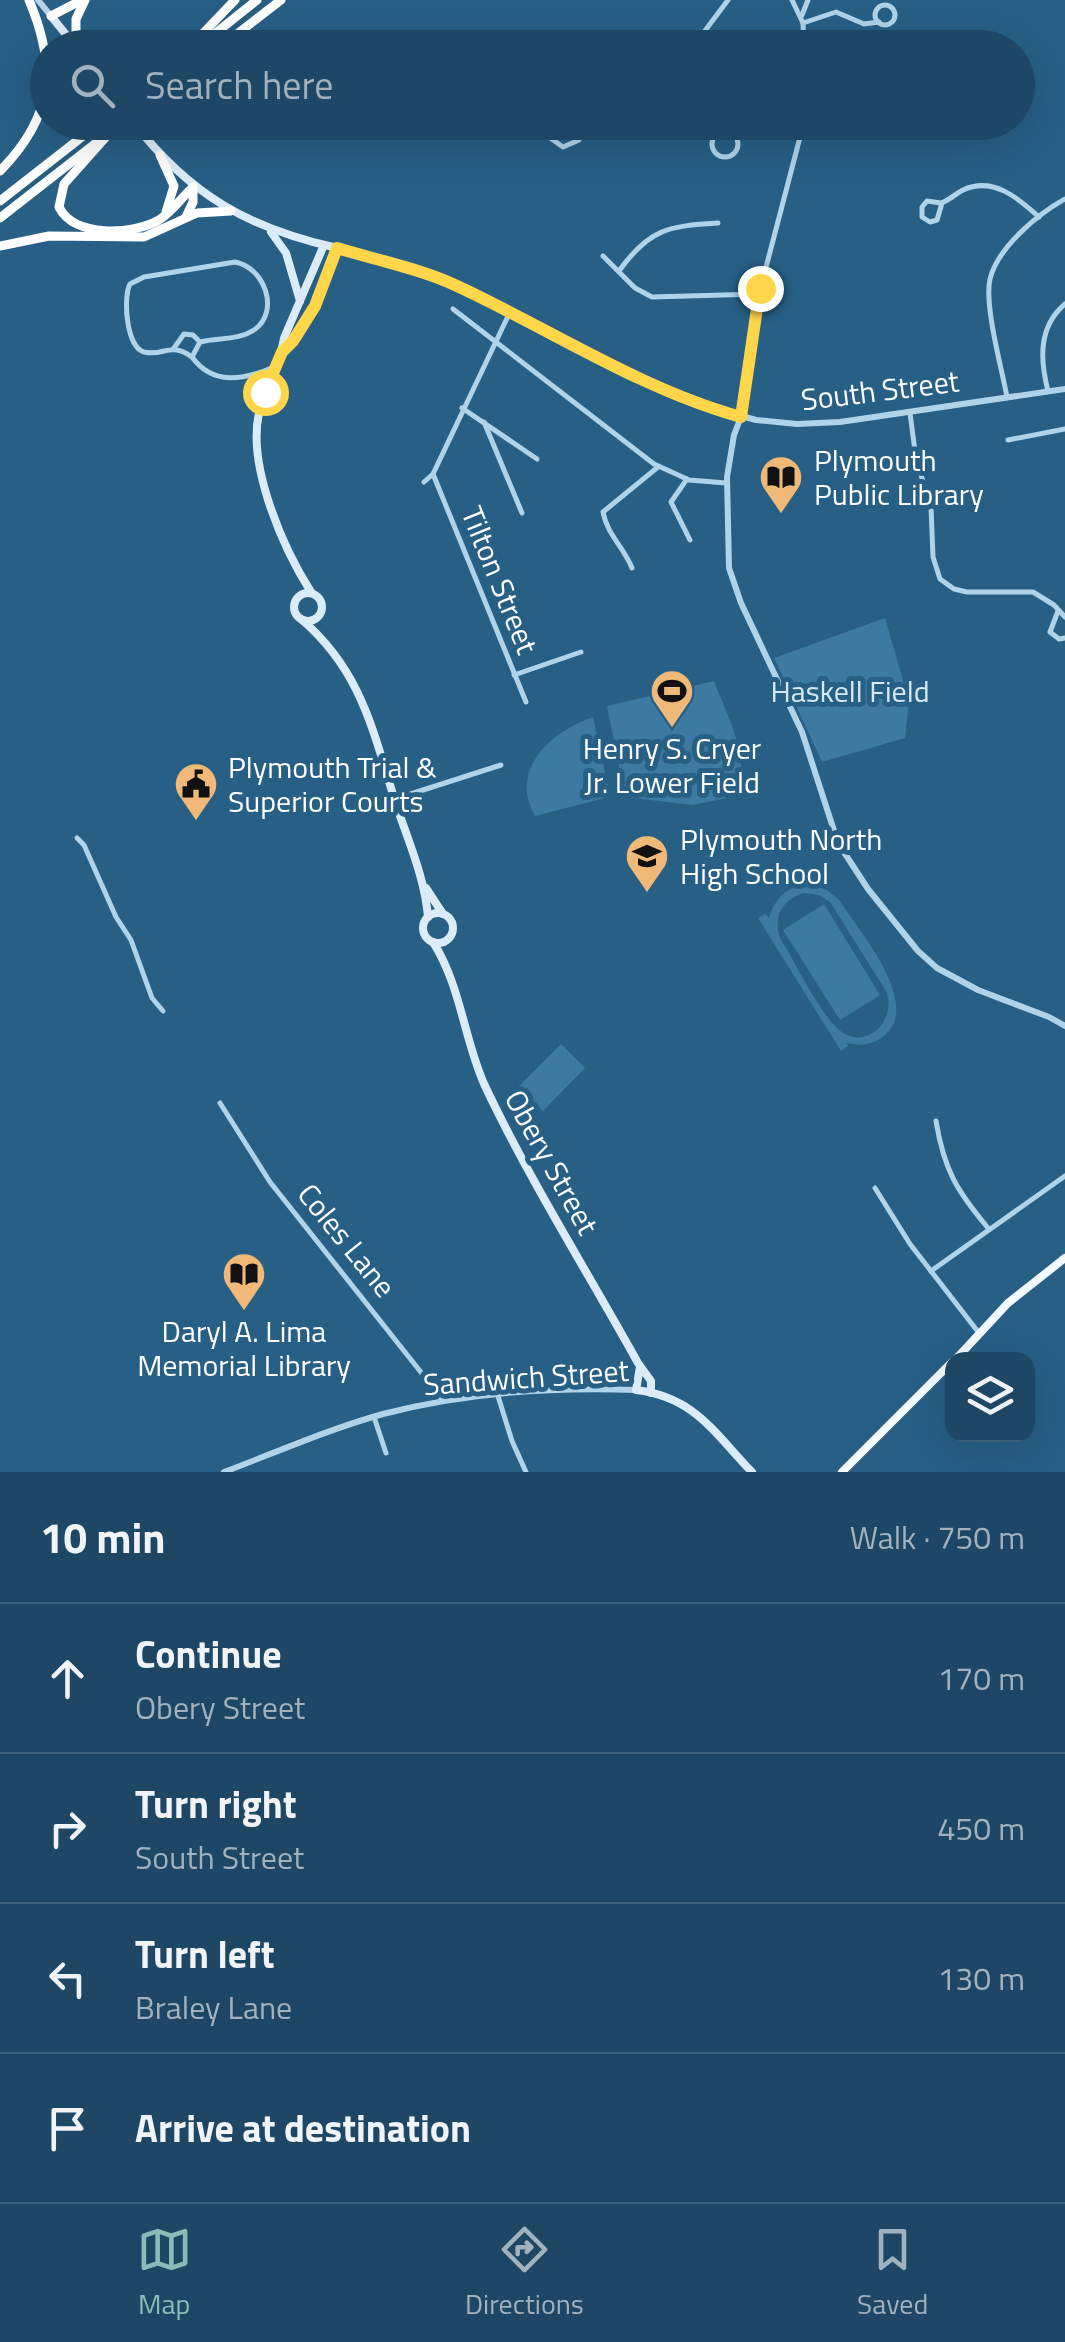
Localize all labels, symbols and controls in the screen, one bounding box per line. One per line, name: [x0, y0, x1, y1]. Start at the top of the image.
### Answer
search box: [30, 30, 1035, 140]
text: Search here: [145, 56, 333, 114]
icon: search: [65, 58, 120, 113]
route end: [738, 266, 784, 312]
street label: South Street: [798, 357, 962, 422]
route start: [243, 370, 289, 416]
place label: Plymouth Public Library: [814, 437, 984, 517]
library icon: Plymouth Public Library: [758, 454, 804, 515]
street label: Tilton Street: [450, 499, 551, 661]
sports icon: Henry S. Cryer Jr. Lower Field: [649, 668, 695, 729]
park label: Haskell Field: [770, 668, 930, 714]
place label: Henry S. Cryer Jr. Lower Field: [583, 725, 761, 805]
place label: Plymouth Trial & Superior Courts: [228, 744, 437, 824]
public building icon: Plymouth Trial & Superior Courts: [173, 761, 219, 822]
place label: Plymouth North High School: [680, 816, 882, 896]
school or university icon: Plymouth North High School: [624, 833, 670, 894]
street label: Obery Street: [493, 1081, 611, 1243]
street label: Coles Lane: [287, 1173, 407, 1307]
library icon: Daryl A. Lima Memorial Library: [221, 1251, 267, 1312]
place label: Daryl A. Lima Memorial Library: [137, 1308, 351, 1388]
street label: Sandwich Street: [422, 1347, 631, 1407]
map controls: [945, 1352, 1035, 1442]
button: layers: [945, 1352, 1035, 1442]
text: 10 min: [40, 1505, 166, 1569]
text: Walk · 750 m: [850, 1513, 1025, 1561]
text: Continue: [135, 1625, 282, 1683]
icon: ahead: [40, 1651, 95, 1706]
text: 170 m: [937, 1654, 1025, 1702]
text: Obery Street: [135, 1683, 305, 1731]
text: Turn right: [135, 1775, 297, 1833]
icon: right: [40, 1801, 95, 1856]
text: 450 m: [937, 1804, 1025, 1852]
text: South Street: [135, 1833, 304, 1881]
text: Turn left: [135, 1925, 275, 1983]
icon: left: [40, 1951, 95, 2006]
text: 130 m: [937, 1954, 1025, 2002]
text: Braley Lane: [135, 1983, 292, 2031]
text: Arrive at destination: [135, 2099, 471, 2157]
icon: arrive: [40, 2101, 95, 2156]
tab: Map: [137, 2222, 192, 2325]
tab: Directions: [465, 2222, 584, 2325]
tab: Saved: [857, 2222, 928, 2325]

